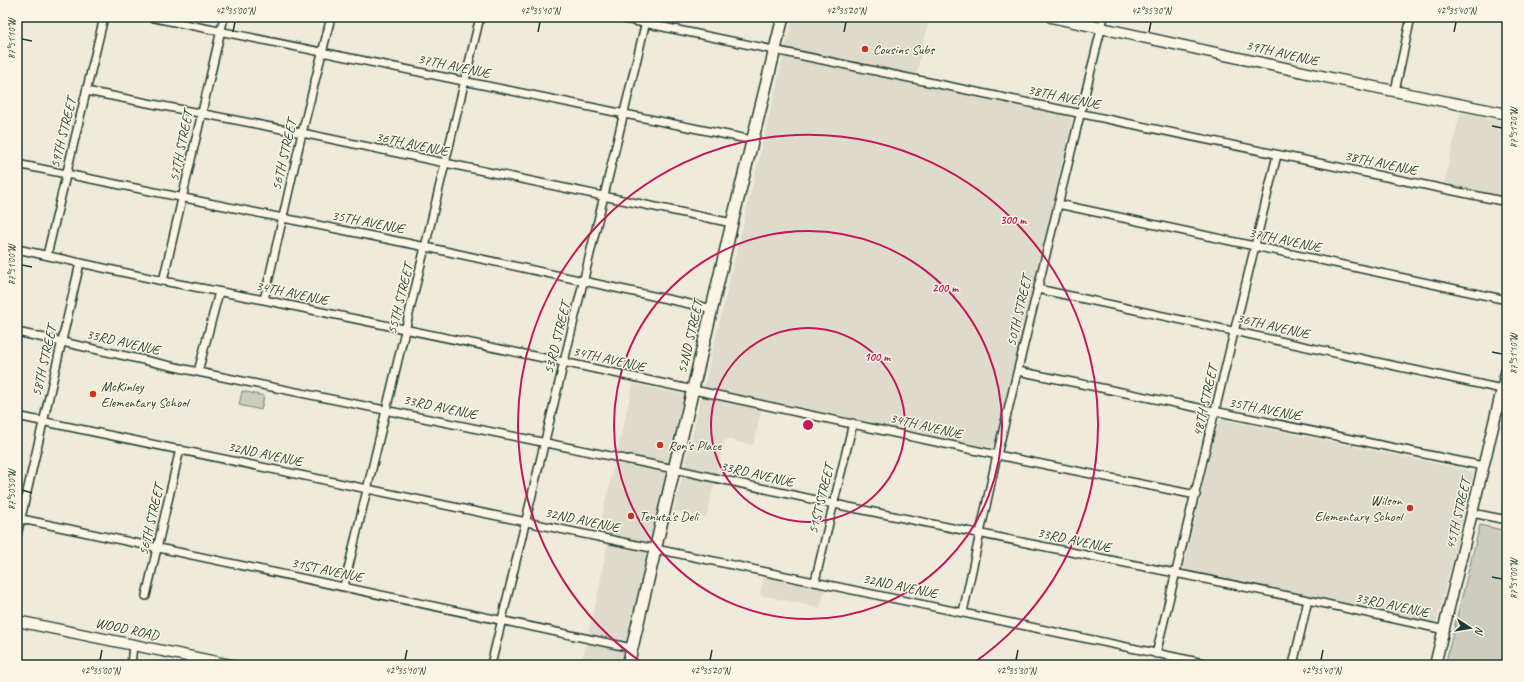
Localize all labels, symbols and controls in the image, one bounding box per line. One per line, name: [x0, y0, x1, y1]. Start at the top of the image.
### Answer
text: 42°35'00"N: [215, 4, 257, 17]
text: 42°35'10"N: [520, 4, 562, 17]
text: 42°35'20"N: [826, 4, 868, 17]
text: 42°35'30"N: [1131, 4, 1173, 17]
text: 42°35'40"N: [1436, 4, 1478, 17]
text: 87°51'10"W: [5, 17, 18, 59]
street label: 39TH AVENUE: [1244, 36, 1321, 70]
place label: Cousins Subs: [873, 41, 935, 58]
marker: Cousins Subs: [860, 44, 870, 54]
street label: 37TH AVENUE: [416, 50, 493, 82]
street label: 38TH AVENUE: [1026, 81, 1103, 113]
street label: 59TH STREET: [46, 93, 81, 170]
street label: 57TH STREET: [165, 106, 198, 183]
text: 87°51'20"W: [1507, 106, 1520, 148]
street label: 56TH STREET: [268, 115, 301, 192]
street label: 36TH AVENUE: [374, 128, 451, 160]
street label: 38TH AVENUE: [1343, 147, 1420, 179]
street label: 35TH AVENUE: [330, 207, 407, 238]
text: 300 m: [1000, 212, 1027, 228]
street label: 37TH AVENUE: [1247, 224, 1324, 256]
text: 87°51'00"W: [5, 243, 18, 285]
street label: 55TH STREET: [383, 259, 418, 336]
street label: 50TH STREET: [1003, 271, 1036, 348]
street label: 34TH AVENUE: [254, 277, 331, 309]
text: 200 m: [932, 280, 959, 296]
street label: 52ND STREET: [673, 296, 707, 375]
street label: 53RD STREET: [540, 297, 575, 375]
street label: 36TH AVENUE: [1235, 309, 1312, 343]
street label: 58TH STREET: [28, 321, 61, 398]
street label: 33RD AVENUE: [85, 325, 163, 359]
text: 87°51'10"W: [1507, 332, 1520, 374]
street label: 34TH AVENUE: [571, 342, 648, 376]
text: 100 m: [864, 349, 891, 365]
street label: 48TH STREET: [1189, 361, 1222, 438]
place label: McKinley Elementary School: [101, 378, 191, 411]
marker: McKinley Elementary School: [88, 389, 98, 399]
street label: 33RD AVENUE: [402, 391, 480, 423]
street label: 35TH AVENUE: [1227, 394, 1304, 425]
street label: 34TH AVENUE: [888, 409, 965, 443]
centre of rings: [801, 418, 815, 432]
place label: Ron's Place: [668, 437, 723, 454]
street label: 32ND AVENUE: [226, 438, 305, 471]
marker: Ron's Place: [655, 440, 665, 450]
street label: 33RD AVENUE: [719, 457, 797, 491]
street label: 51ST STREET: [804, 459, 839, 535]
text: 87°50'50"W: [5, 468, 18, 510]
street label: 45TH STREET: [1442, 474, 1475, 551]
street label: 56TH STREET: [135, 480, 168, 557]
place label: Wilson Elementary School: [1315, 492, 1405, 525]
marker: Wilson Elementary School: [1405, 503, 1415, 513]
street label: 32ND AVENUE: [543, 504, 622, 537]
place label: Tenuta's Deli: [639, 508, 701, 525]
marker: Tenuta's Deli: [626, 511, 636, 521]
street label: 33RD AVENUE: [1036, 524, 1114, 556]
street label: 31ST AVENUE: [290, 554, 366, 586]
text: 87°51'00"W: [1507, 557, 1520, 599]
street label: 32ND AVENUE: [861, 570, 940, 603]
street label: 33RD AVENUE: [1354, 589, 1432, 621]
north arrow: [1450, 608, 1490, 648]
street label: WOOD ROAD: [94, 614, 162, 644]
text: N: [1472, 625, 1487, 637]
text: 42°35'00"N: [80, 664, 122, 677]
text: 42°35'10"N: [385, 664, 427, 677]
text: 42°35'20"N: [690, 664, 732, 677]
text: 42°35'30"N: [996, 664, 1038, 677]
text: 42°35'40"N: [1301, 664, 1343, 677]

